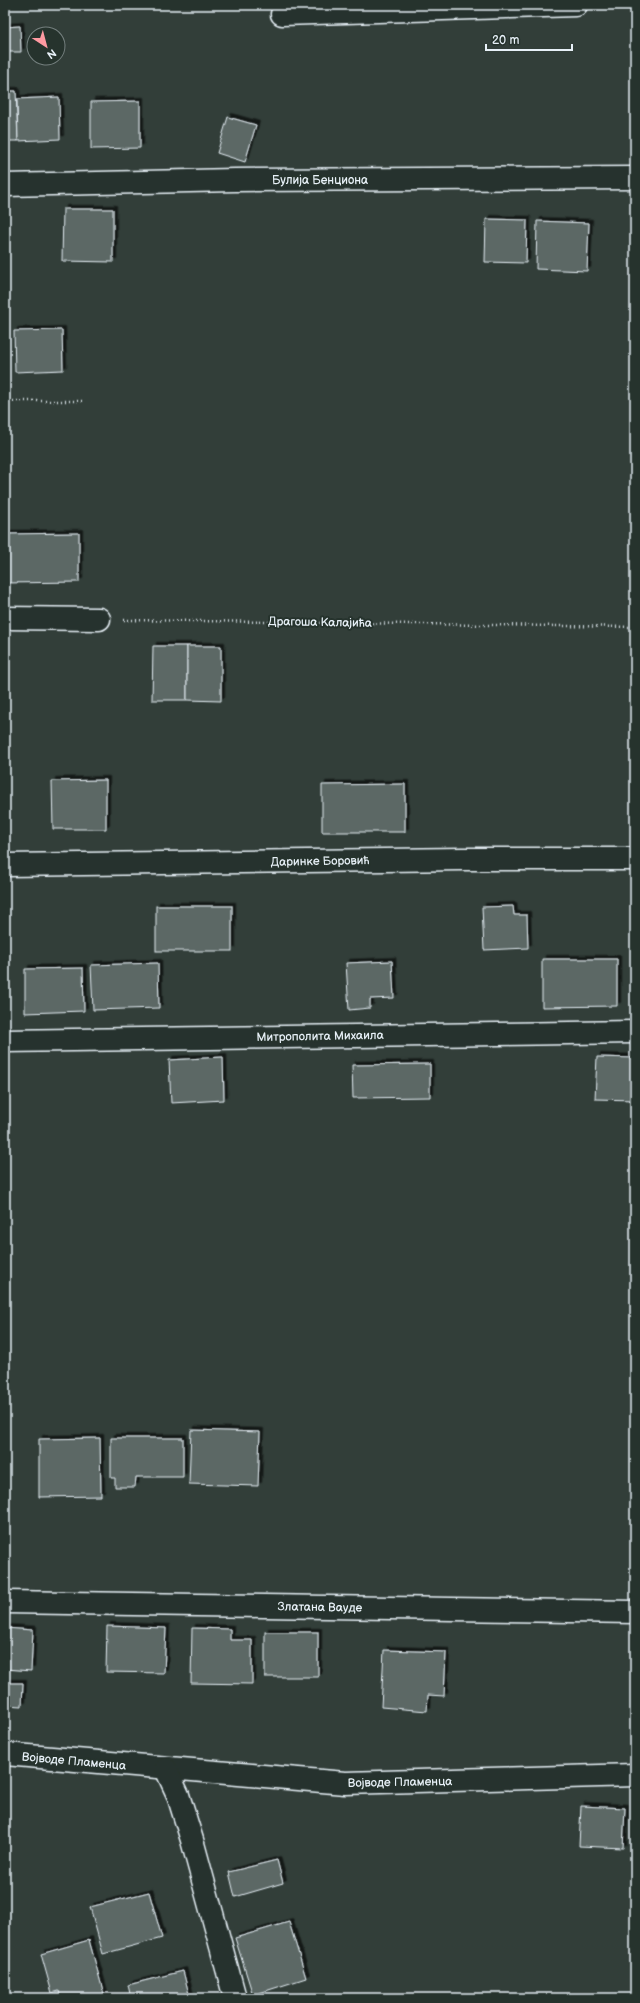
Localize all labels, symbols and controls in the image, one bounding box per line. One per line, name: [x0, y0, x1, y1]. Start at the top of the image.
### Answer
north arrow: [26, 26, 66, 66]
scale bar: [486, 26, 572, 52]
text: 20 m: [492, 33, 519, 48]
text: N: [44, 46, 59, 61]
street label: Булија Бенциона: [272, 173, 368, 188]
street label: Драгоша Калајића: [268, 614, 372, 631]
street label: Даринке Боровић: [271, 853, 370, 870]
street label: Митрополита Михаила: [256, 1028, 384, 1045]
street label: Златана Вауде: [277, 1599, 363, 1616]
street label: Војводе Пламенца: [21, 1749, 127, 1774]
street label: Војводе Пламенца: [348, 1774, 452, 1791]

